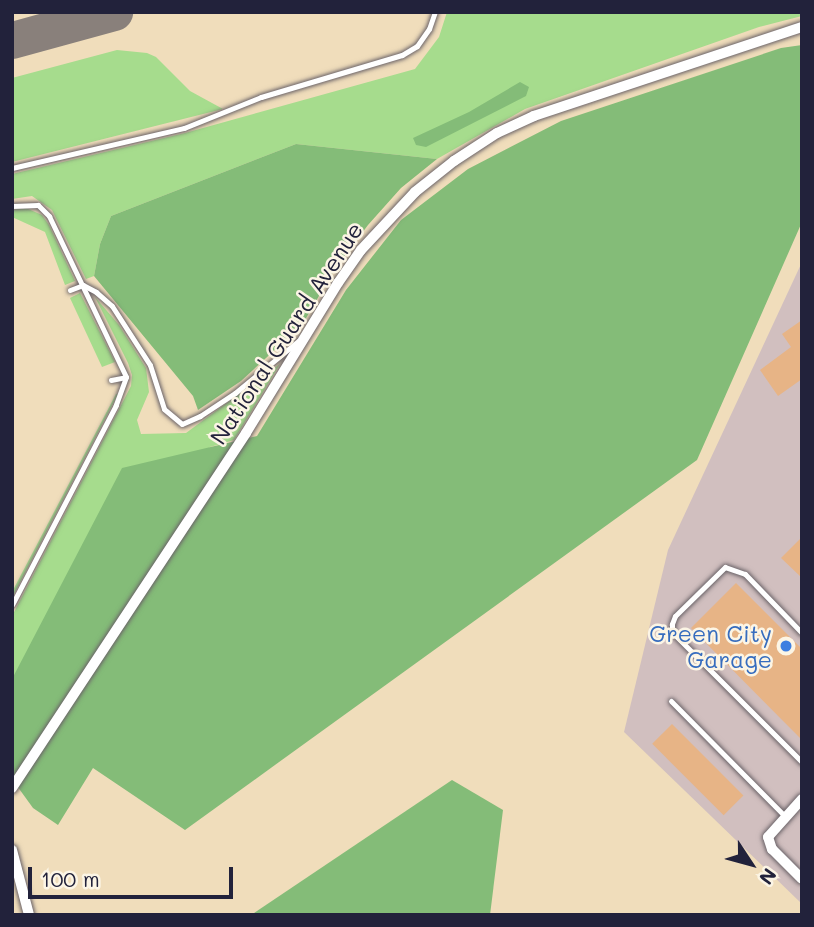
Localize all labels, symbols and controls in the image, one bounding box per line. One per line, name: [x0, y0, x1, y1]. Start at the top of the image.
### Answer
street label: National Guard Avenue: [204, 217, 368, 449]
place label: Green City Garage: [649, 619, 772, 673]
marker: Green City Garage: [778, 638, 794, 654]
north arrow: [716, 829, 786, 899]
scale bar: [32, 853, 236, 897]
text: N: [754, 863, 783, 890]
text: 100 m: [41, 865, 100, 892]

